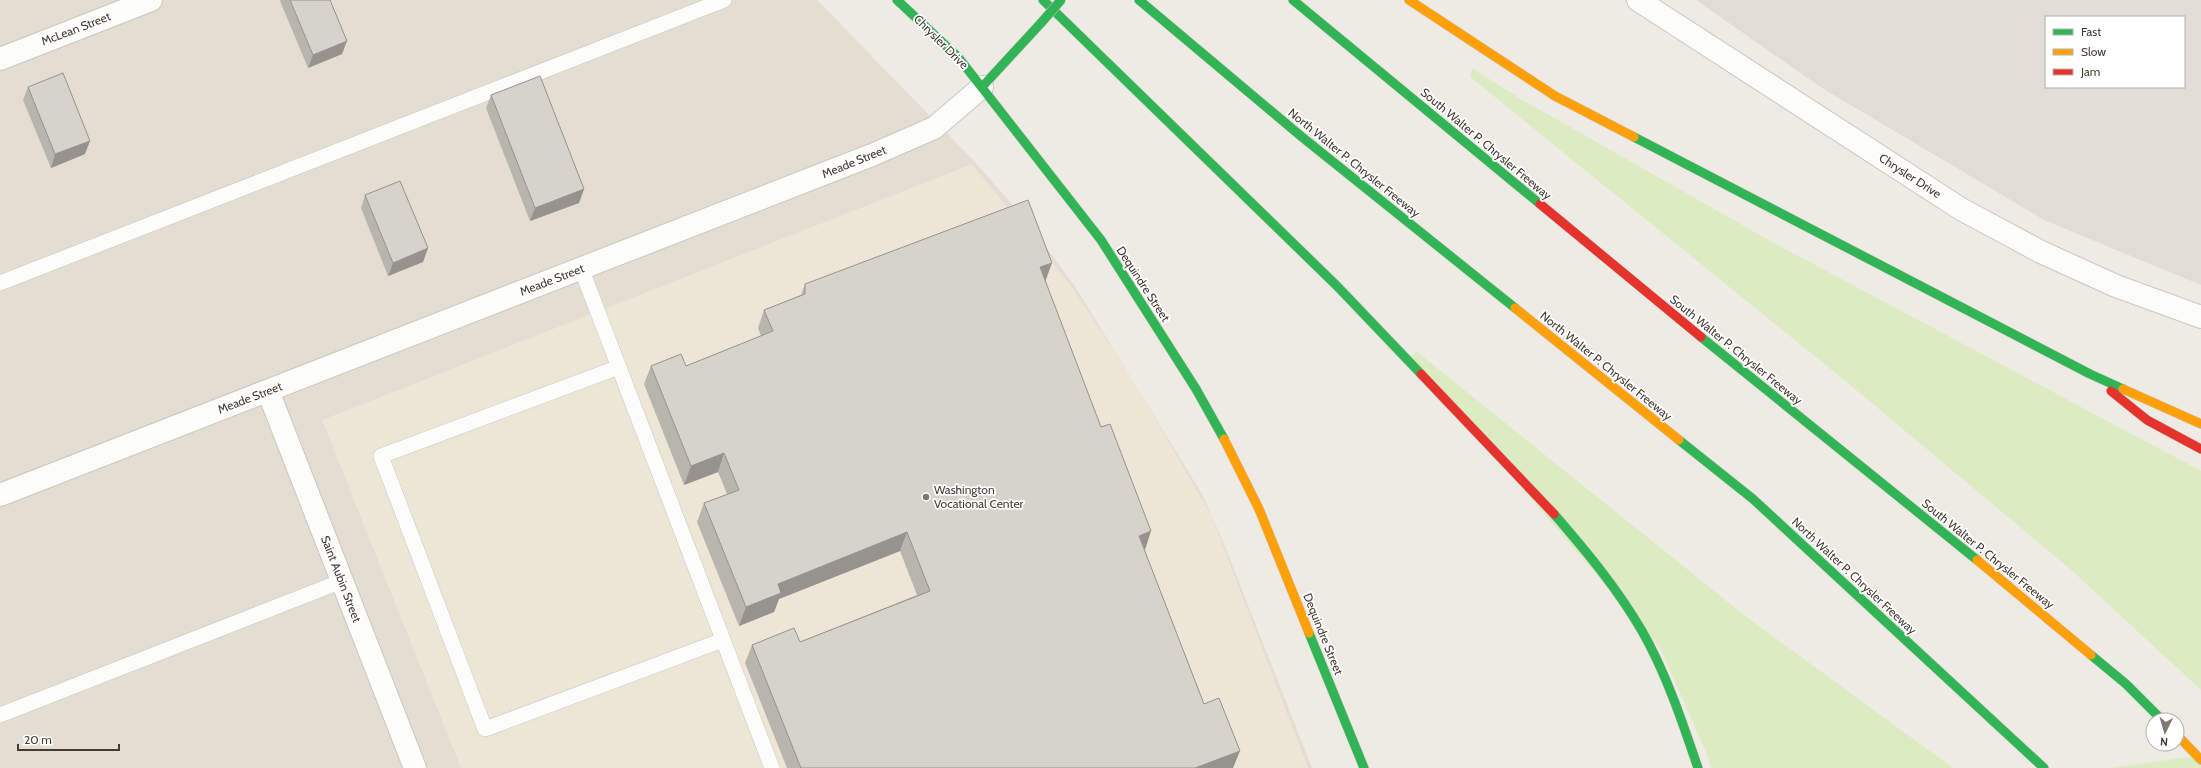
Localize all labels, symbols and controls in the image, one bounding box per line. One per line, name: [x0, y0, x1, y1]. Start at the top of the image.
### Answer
street label: McLean Street: [39, 8, 113, 49]
street label: Chrysler Drive: [911, 11, 972, 72]
legend: [2045, 16, 2185, 88]
text: Fast: [2081, 24, 2101, 39]
text: Slow: [2081, 44, 2106, 59]
text: Jam: [2080, 64, 2100, 79]
street label: South Walter P. Chrysler Freeway: [1418, 84, 1555, 203]
street label: North Walter P. Chrysler Freeway: [1285, 105, 1423, 220]
street label: Meade Street: [820, 142, 888, 181]
street label: Chrysler Drive: [1876, 150, 1944, 201]
street label: Dequindre Street: [1113, 243, 1173, 324]
street label: Meade Street: [517, 260, 586, 299]
street label: South Walter P. Chrysler Freeway: [1667, 291, 1806, 408]
street label: North Walter P. Chrysler Freeway: [1537, 308, 1675, 423]
street label: Meade Street: [215, 378, 284, 417]
place label: Washington Vocational Center: [934, 482, 1024, 511]
marker: Washington Vocational Center: [921, 492, 931, 502]
street label: South Walter P. Chrysler Freeway: [1919, 495, 2058, 612]
street label: North Walter P. Chrysler Freeway: [1789, 514, 1920, 637]
street label: Saint Aubin Street: [318, 533, 365, 624]
street label: Dequindre Street: [1300, 591, 1347, 677]
north arrow: [2145, 712, 2185, 752]
scale bar: [18, 726, 119, 752]
text: 20 m: [24, 732, 52, 747]
text: N: [2160, 735, 2169, 749]

